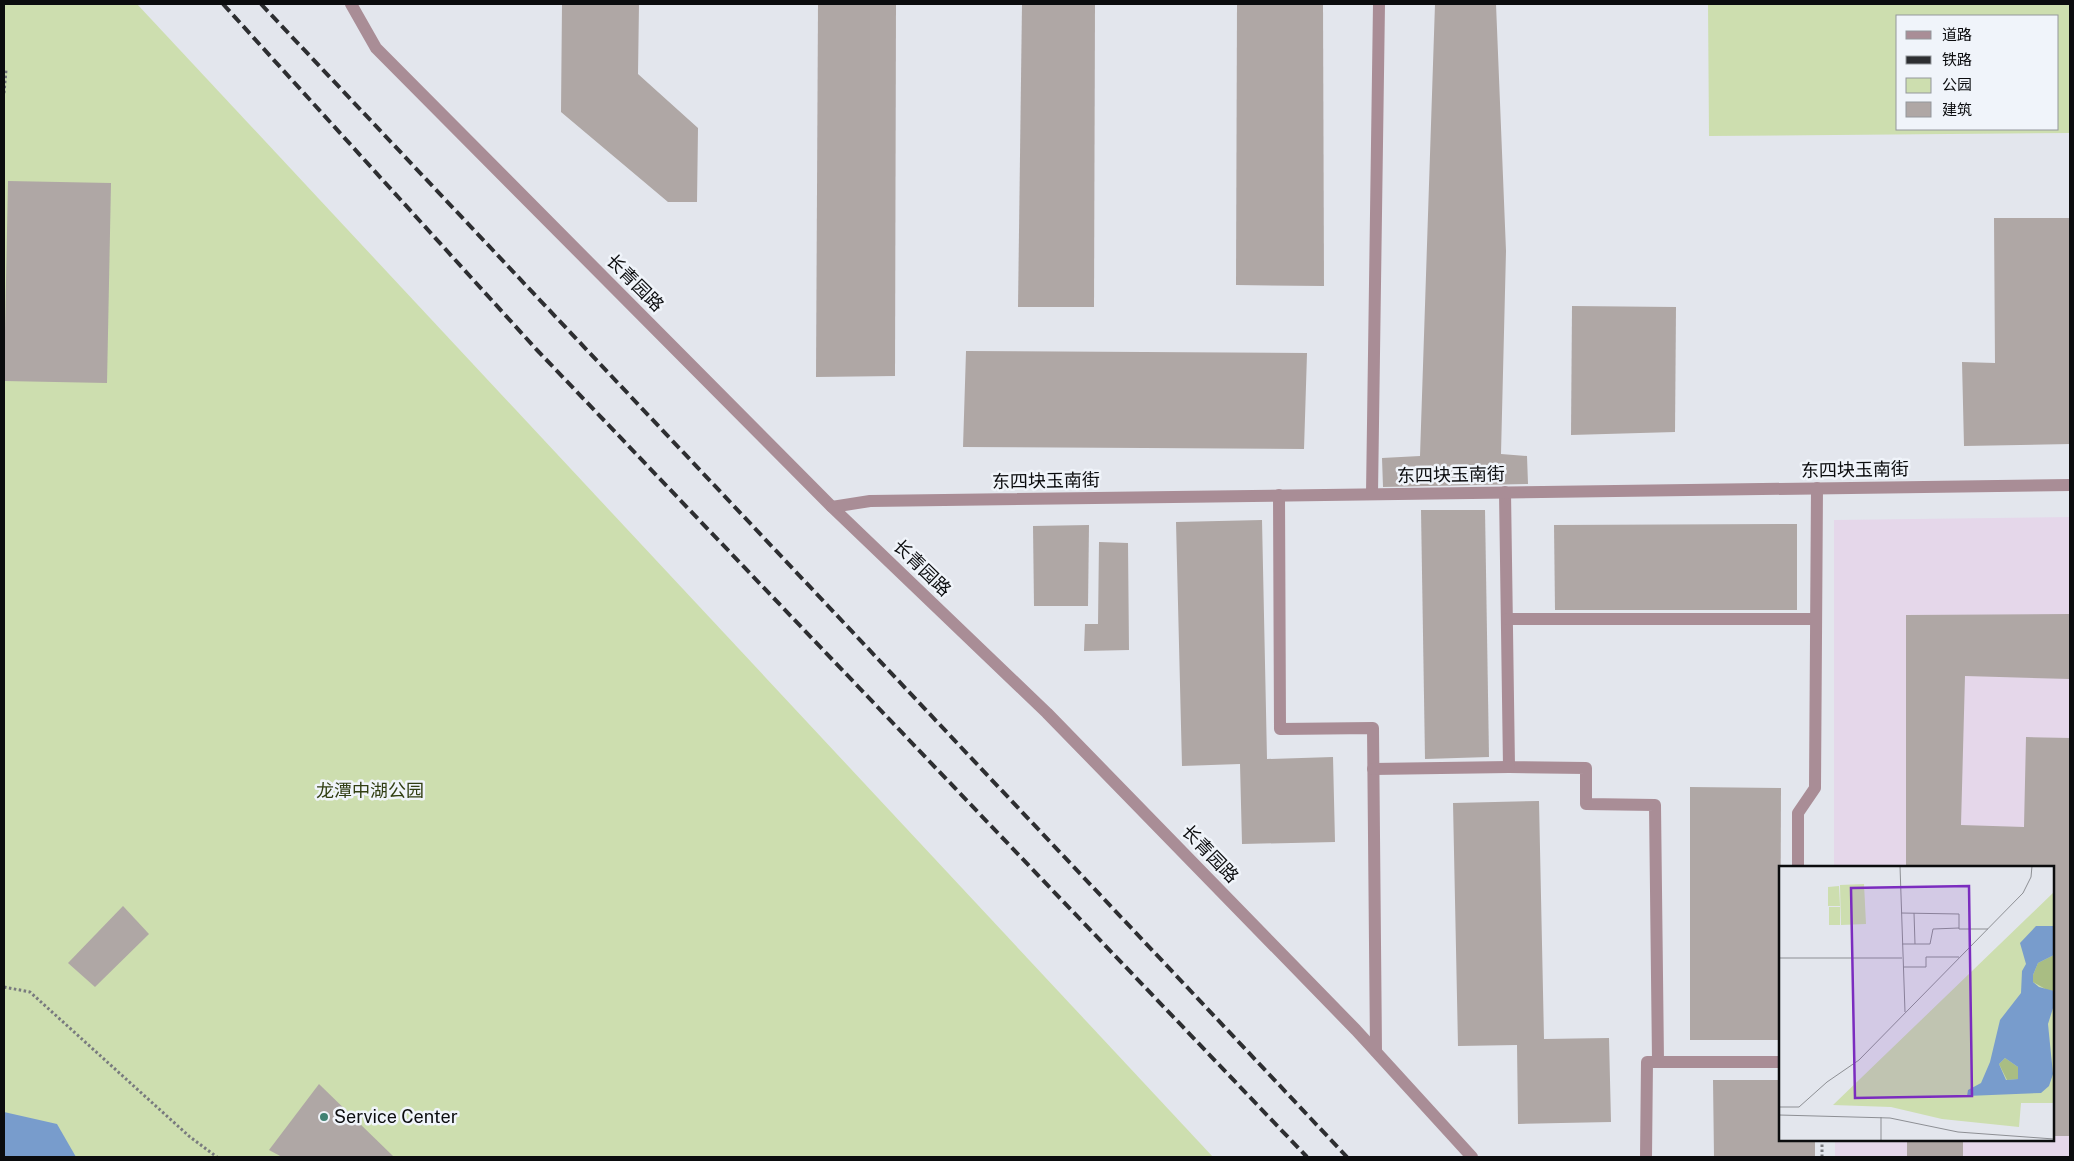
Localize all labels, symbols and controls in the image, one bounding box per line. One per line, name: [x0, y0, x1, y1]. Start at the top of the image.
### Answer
legend: [1896, 15, 2059, 130]
text: 道路: [1942, 26, 1972, 43]
text: 铁路: [1942, 51, 1972, 68]
text: 公园: [1942, 76, 1972, 93]
text: 建筑: [1942, 101, 1972, 118]
street label: 长青园路: [602, 250, 668, 316]
street label: 东四块玉南街: [1801, 458, 1909, 481]
street label: 东四块玉南街: [1397, 463, 1505, 486]
street label: 东四块玉南街: [992, 469, 1100, 492]
street label: 长青园路: [889, 535, 956, 600]
park label: 龙潭中湖公园: [316, 780, 424, 801]
street label: 长青园路: [1178, 820, 1243, 887]
inset map: [1779, 866, 2054, 1141]
place label: Service Center: [334, 1106, 458, 1127]
marker: Service Center: [318, 1111, 330, 1123]

